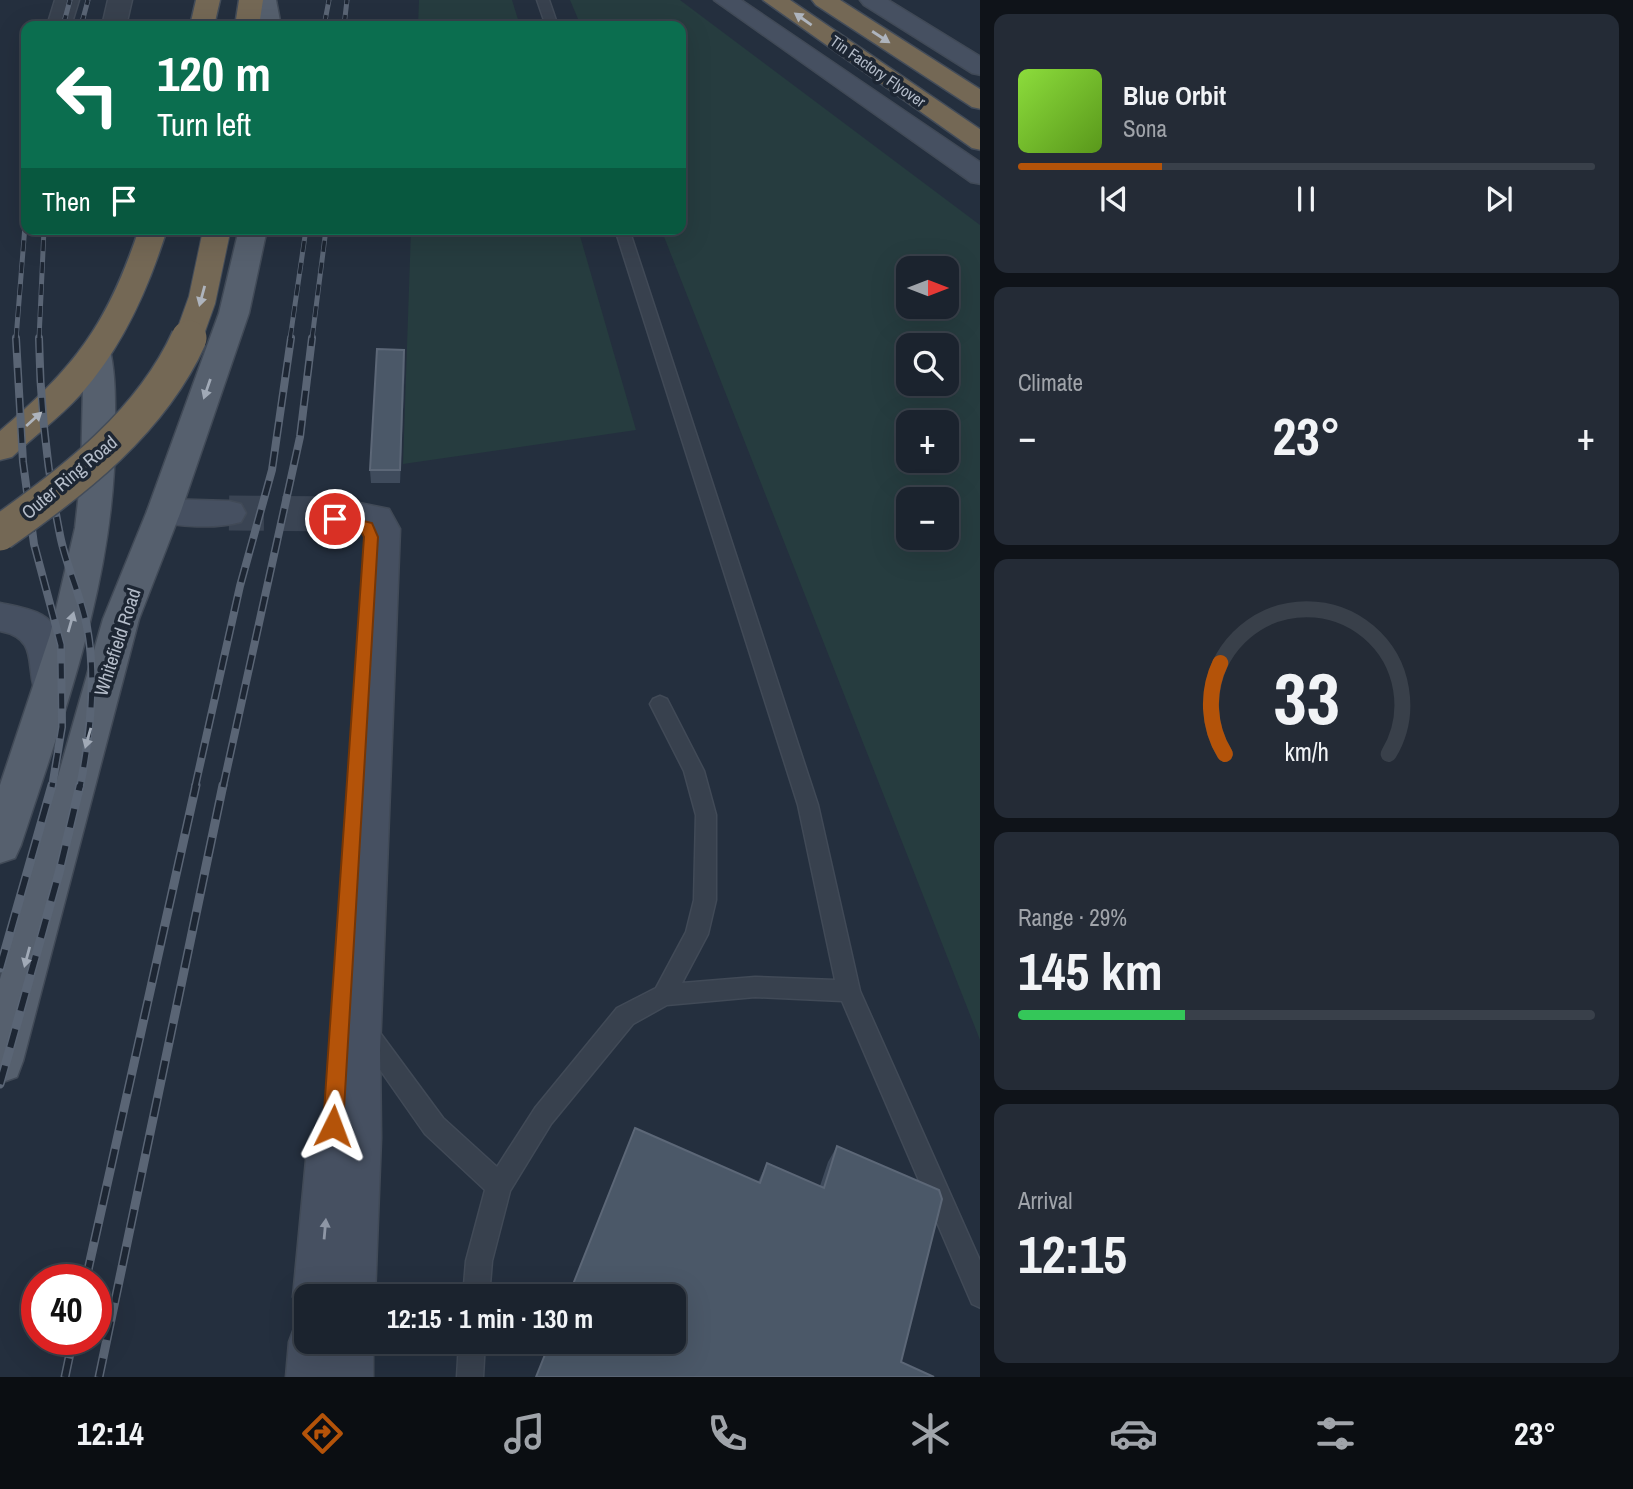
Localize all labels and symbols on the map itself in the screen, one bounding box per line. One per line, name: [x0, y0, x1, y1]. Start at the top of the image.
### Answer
one-way arrow: [794, 12, 812, 26]
street label: Tin Factory Flyover: [826, 30, 931, 113]
one-way arrow: [871, 31, 891, 44]
north arrow: [896, 256, 959, 318]
one-way arrow: [196, 285, 207, 307]
one-way arrow: [201, 378, 212, 399]
one-way arrow: [25, 411, 43, 427]
street label: Outer Ring Road: [16, 429, 122, 525]
pin: [305, 489, 365, 549]
street label: Whitefield Road: [87, 585, 147, 699]
one-way arrow: [67, 611, 77, 632]
one-way arrow: [82, 728, 92, 749]
one-way arrow: [22, 947, 32, 968]
position arrow: [296, 1089, 370, 1163]
one-way arrow: [320, 1218, 331, 1240]
speed limit sign: 40: [21, 1264, 112, 1355]

